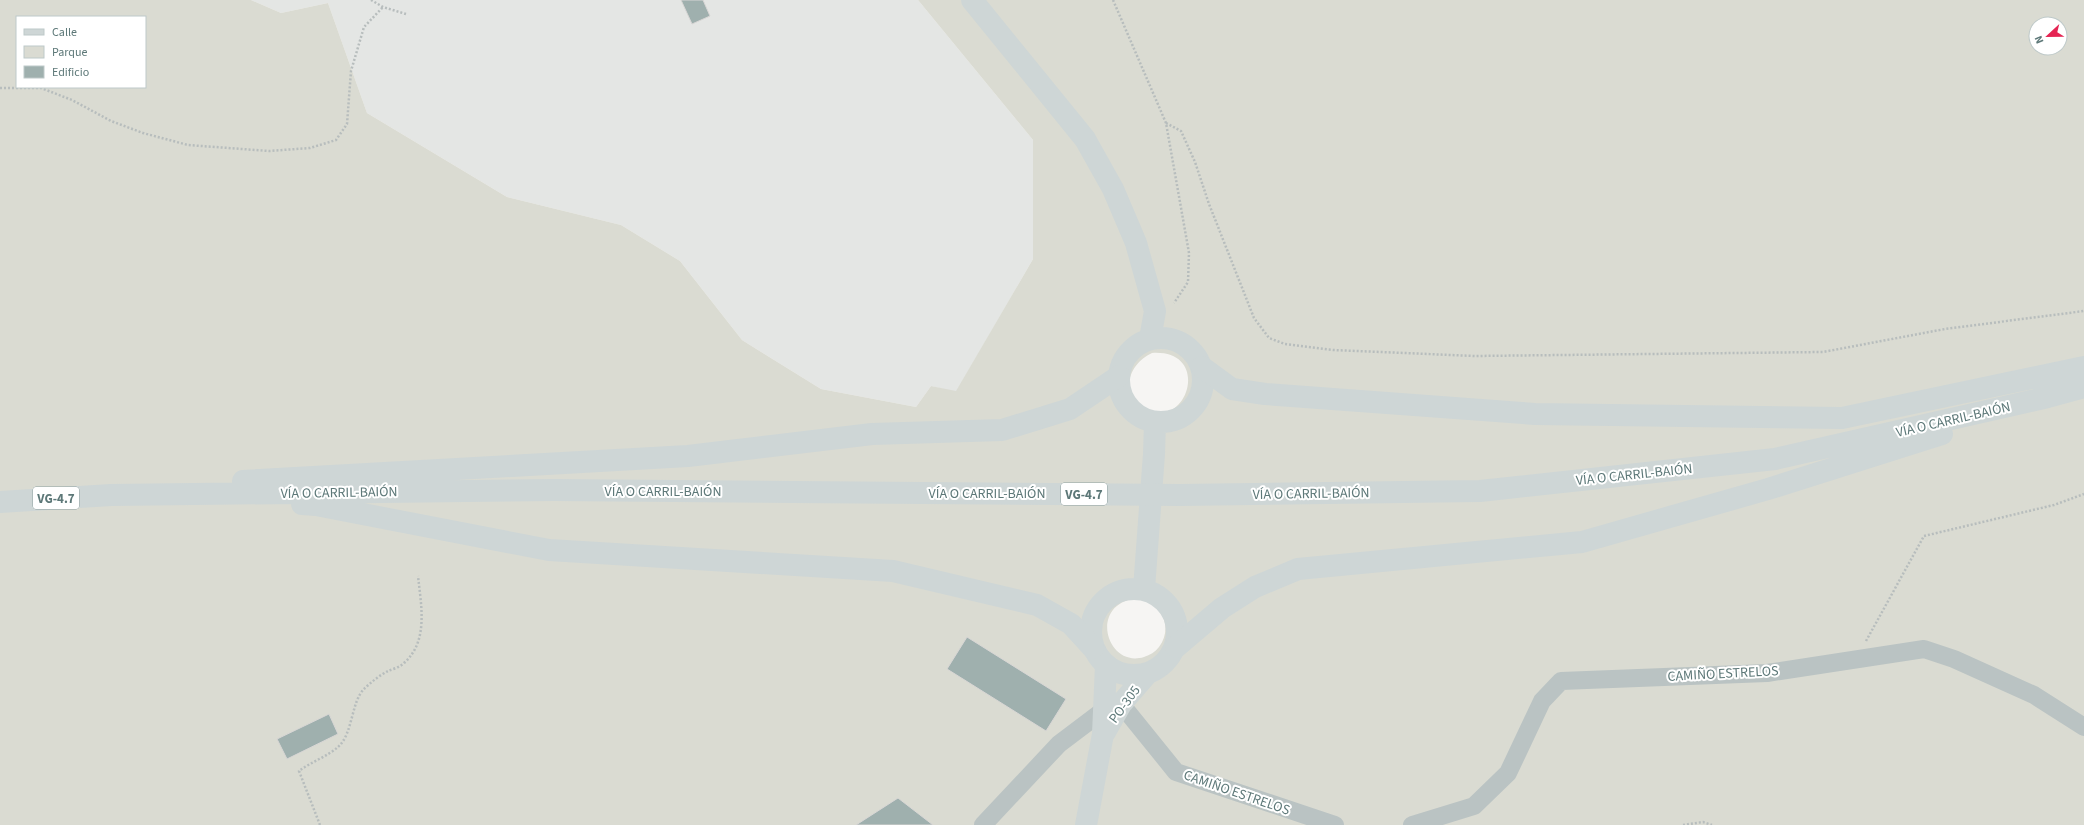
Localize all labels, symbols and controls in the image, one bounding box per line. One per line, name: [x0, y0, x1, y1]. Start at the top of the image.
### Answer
legend: [16, 16, 146, 88]
north arrow: [2028, 16, 2068, 56]
text: Calle: [52, 24, 77, 41]
text: N: [2031, 33, 2048, 46]
text: Parque: [52, 44, 88, 61]
text: Edificio: [52, 64, 89, 81]
street label: VÍA O CARRIL-BAIÓN: [1894, 397, 2012, 443]
street label: VÍA O CARRIL-BAIÓN: [1575, 459, 1693, 491]
street label: VÍA O CARRIL-BAIÓN: [280, 482, 398, 504]
street label: VÍA O CARRIL-BAIÓN: [605, 482, 721, 502]
road number: VG-4.7: [1061, 483, 1107, 505]
street label: VÍA O CARRIL-BAIÓN: [1252, 483, 1370, 505]
street label: VÍA O CARRIL-BAIÓN: [929, 484, 1045, 504]
road number: VG-4.7: [33, 487, 79, 509]
street label: CAMIÑO ESTRELOS: [1667, 661, 1779, 687]
street label: PO-305: [1104, 682, 1145, 728]
street label: CAMIÑO ESTRELOS: [1181, 765, 1293, 821]

